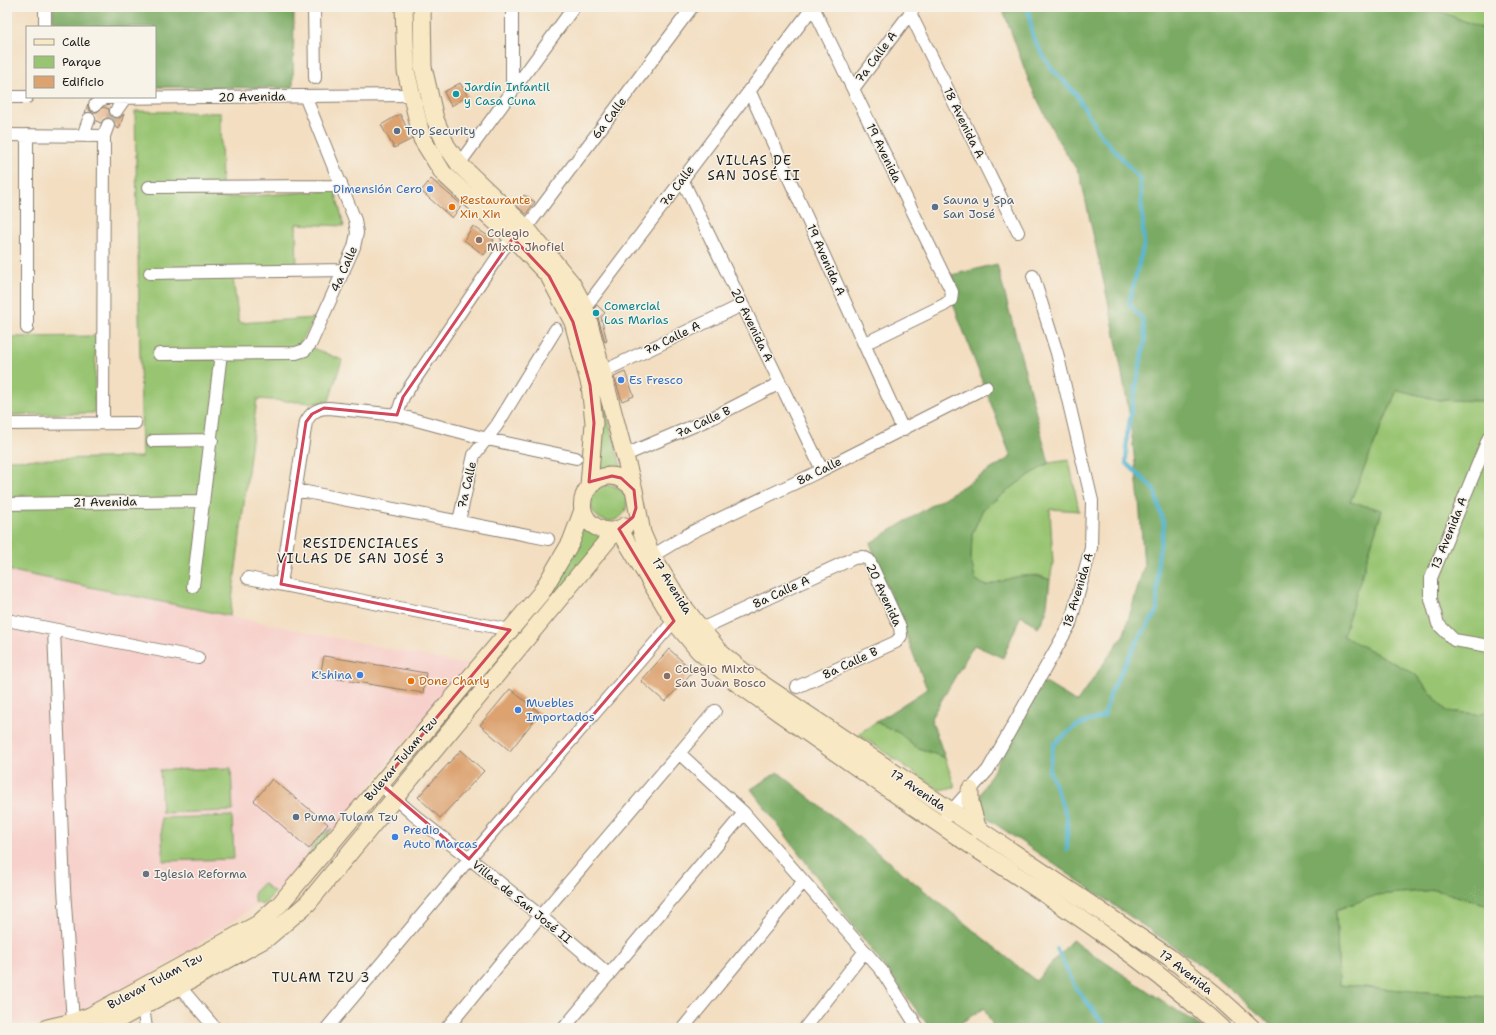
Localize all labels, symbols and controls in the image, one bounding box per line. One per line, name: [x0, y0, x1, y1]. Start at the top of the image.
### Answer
legend: [26, 26, 156, 98]
street label: 7a Calle A: [851, 28, 901, 86]
text: Calle: [62, 34, 91, 50]
text: Parque: [62, 54, 101, 70]
text: Edificio: [62, 74, 104, 90]
place label: Jardín Infantil y Casa Cuna: [464, 79, 550, 109]
street label: 18 Avenida A: [940, 85, 988, 161]
street label: 20 Avenida: [218, 88, 286, 106]
marker: Jardín Infantil y Casa Cuna: [451, 89, 461, 99]
street label: 6a Calle: [588, 94, 630, 142]
street label: 19 Avenida: [863, 121, 905, 186]
place label: Top Security: [405, 123, 475, 139]
marker: Top Security: [392, 126, 402, 136]
district label: VILLAS DE SAN JOSÉ II: [707, 152, 801, 184]
street label: 7a Calle: [656, 162, 698, 210]
place label: Dimensión Cero: [333, 181, 422, 197]
marker: Dimensión Cero: [425, 184, 435, 194]
place label: Restaurante Xin Xin: [460, 192, 531, 222]
place label: Sauna y Spa San José: [943, 192, 1015, 222]
marker: Restaurante Xin Xin: [447, 202, 457, 212]
marker: Sauna y Spa San José: [930, 202, 940, 212]
street label: 19 Avenida A: [803, 222, 849, 299]
place label: Colegio Mixto Jhofiel: [487, 225, 565, 255]
marker: Colegio Mixto Jhofiel: [474, 235, 484, 245]
street label: 4a Calle: [327, 244, 361, 294]
street label: 20 Avenida A: [727, 285, 777, 365]
place label: Comercial Las Marias: [604, 298, 669, 328]
marker: Comercial Las Marias: [591, 308, 601, 318]
street label: 7a Calle A: [641, 317, 703, 358]
place label: Es Fresco: [629, 372, 683, 388]
marker: Es Fresco: [616, 375, 626, 385]
street label: 7a Calle B: [673, 402, 733, 442]
street label: 8a Calle: [794, 453, 844, 489]
street label: 7a Calle: [454, 460, 480, 510]
street label: 21 Avenida: [73, 493, 138, 511]
street label: 13 Avenida A: [1427, 494, 1471, 572]
district label: RESIDENCIALES VILLAS DE SAN JOSÉ 3: [277, 535, 445, 567]
street label: 18 Avenida A: [1059, 551, 1097, 629]
street label: 17 Avenida: [648, 555, 696, 618]
street label: 20 Avenida: [862, 561, 906, 629]
street label: 8a Calle A: [750, 572, 812, 612]
street label: 8a Calle B: [820, 643, 880, 683]
place label: Colegio Mixto San Juan Bosco: [675, 661, 766, 691]
place label: K'shina: [311, 667, 353, 683]
marker: K'shina: [355, 670, 365, 680]
marker: Colegio Mixto San Juan Bosco: [662, 671, 672, 681]
place label: Done Charly: [419, 673, 490, 689]
marker: Done Charly: [406, 676, 416, 686]
place label: Muebles Importados: [526, 695, 595, 725]
marker: Muebles Importados: [513, 705, 523, 715]
street label: Bulevar Tulam Tzu: [361, 713, 441, 805]
street label: 17 Avenida: [887, 766, 949, 815]
place label: Puma Tulam Tzu: [304, 809, 398, 825]
marker: Puma Tulam Tzu: [291, 812, 301, 822]
place label: Predio Auto Marcas: [403, 822, 478, 852]
marker: Predio Auto Marcas: [390, 832, 400, 842]
street label: Villas de San José II: [469, 857, 576, 948]
place label: Iglesia Reforma: [154, 866, 247, 882]
marker: Iglesia Reforma: [141, 869, 151, 879]
street label: 17 Avenida: [1156, 946, 1217, 998]
street label: Bulevar Tulam Tzu: [105, 949, 206, 1013]
district label: TULAM TZU 3: [272, 969, 370, 986]

